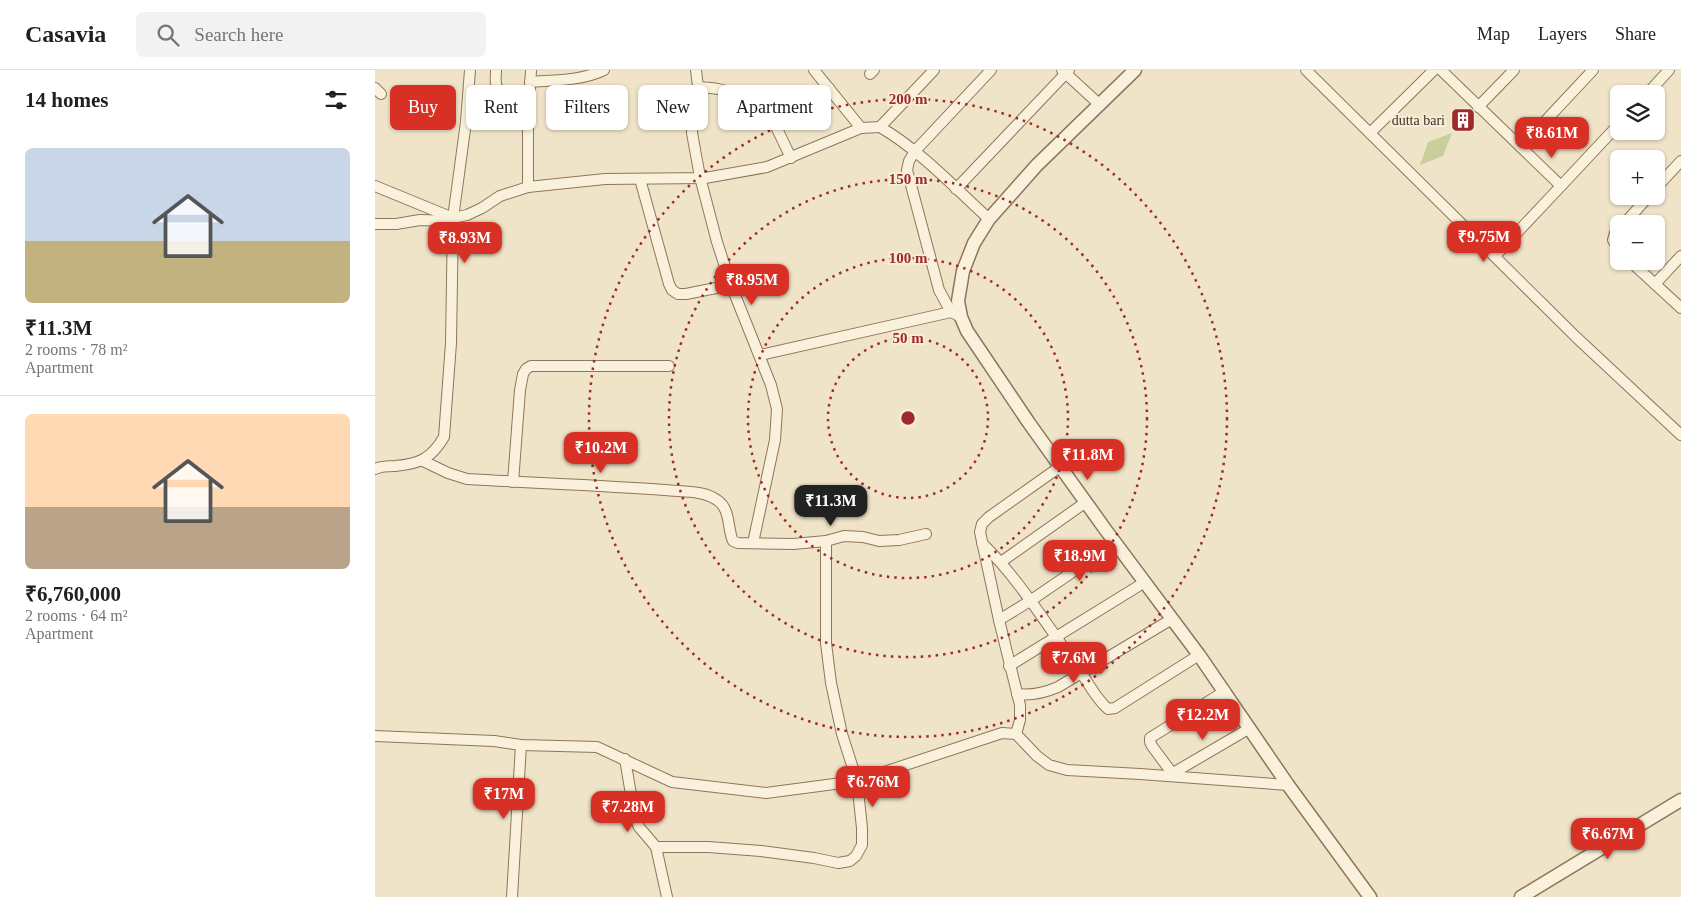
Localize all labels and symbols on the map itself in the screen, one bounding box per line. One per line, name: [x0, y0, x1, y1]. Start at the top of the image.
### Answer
text: 200 m: [889, 91, 928, 107]
building icon: dutta bari: [1450, 107, 1476, 133]
place label: dutta bari: [1392, 113, 1445, 128]
pin: ₹8.61M: [1511, 116, 1593, 159]
text: 150 m: [889, 171, 928, 187]
pin: ₹9.75M: [1443, 220, 1525, 263]
pin: ₹8.93M: [424, 222, 506, 264]
text: 100 m: [889, 250, 928, 266]
pin: ₹8.95M: [711, 264, 793, 306]
text: 50 m: [892, 330, 924, 346]
centre of rings: [899, 409, 917, 427]
pin: ₹10.2M: [560, 432, 642, 474]
pin: ₹11.8M: [1047, 438, 1129, 481]
pin: ₹11.3M: [790, 484, 872, 527]
pin: ₹18.9M: [1039, 540, 1121, 582]
pin: ₹7.6M: [1039, 642, 1109, 684]
pin: ₹12.2M: [1162, 698, 1244, 741]
pin: ₹6.76M: [832, 766, 914, 808]
pin: ₹17M: [474, 778, 534, 820]
pin: ₹7.28M: [587, 790, 669, 833]
pin: ₹6.67M: [1567, 818, 1649, 860]

